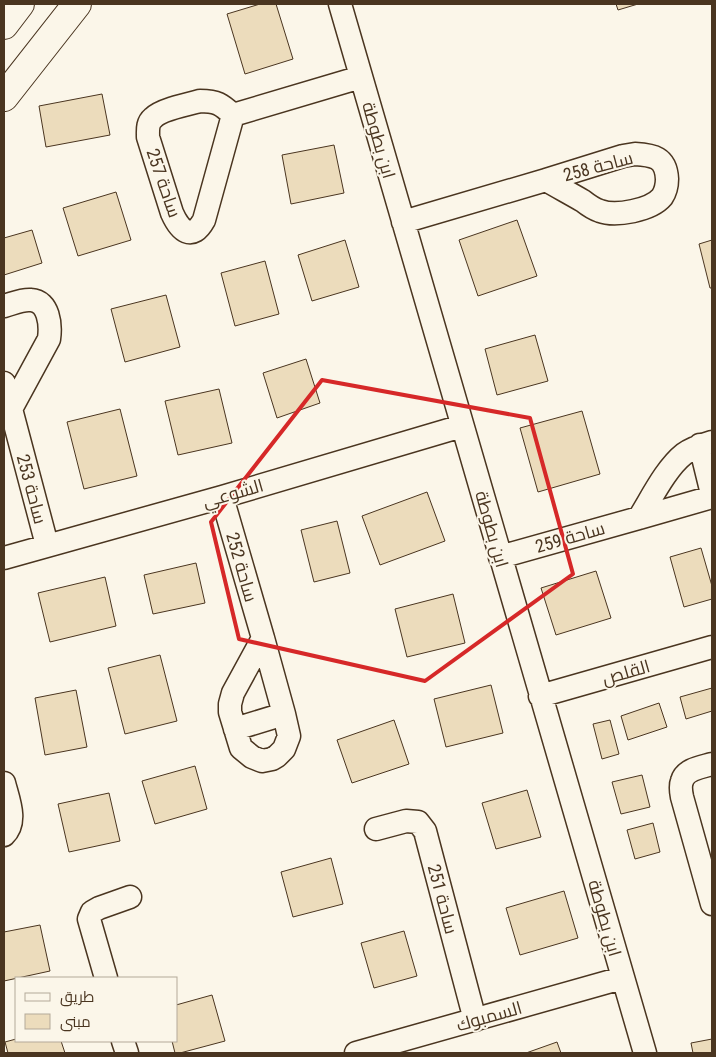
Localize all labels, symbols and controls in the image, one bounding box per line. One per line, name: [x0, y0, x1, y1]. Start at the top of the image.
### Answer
street label: ابن بطوطة: [357, 99, 400, 181]
street label: ساحة 257: [142, 146, 186, 220]
street label: ساحة 258: [561, 147, 635, 185]
street label: ساحة 253: [13, 452, 51, 526]
street label: الشوعي: [200, 474, 267, 516]
street label: ابن بطوطة: [470, 488, 513, 570]
street label: ساحة 259: [533, 517, 607, 557]
street label: ساحة 252: [222, 530, 262, 604]
street label: القلص: [600, 655, 653, 690]
street label: ساحة 251: [424, 862, 462, 936]
street label: ابن بطوطة: [583, 877, 626, 959]
legend: [15, 977, 178, 1042]
text: طريق: [60, 988, 94, 1007]
street label: السمبوك: [454, 997, 524, 1036]
text: مبنى: [60, 1013, 91, 1032]

